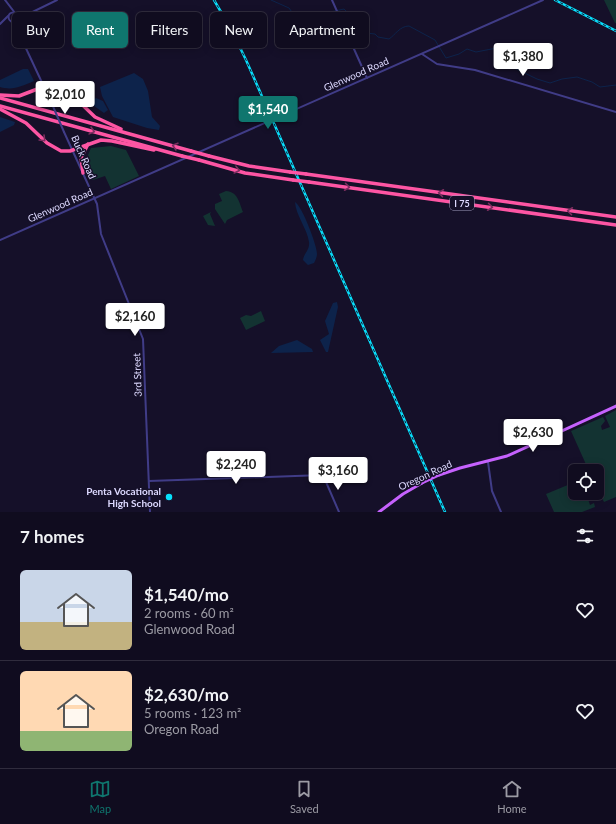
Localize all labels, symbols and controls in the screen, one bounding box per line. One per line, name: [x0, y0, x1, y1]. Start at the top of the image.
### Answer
chip: Buy: [12, 12, 64, 48]
chip: Rent: [72, 12, 128, 48]
chip: Filters: [136, 12, 202, 48]
chip: New: [210, 12, 267, 48]
chip: Apartment: [275, 12, 369, 48]
pin: $1,380: [490, 43, 556, 77]
text: $1,380: [503, 48, 543, 64]
street label: Glenwood Road: [322, 54, 390, 94]
pin: $2,010: [32, 81, 98, 115]
text: $2,010: [45, 86, 85, 102]
pin: $1,540: [235, 96, 301, 130]
text: $1,540: [248, 101, 288, 117]
one-way arrow: [88, 126, 95, 135]
street label: Buck Road: [69, 133, 99, 181]
one-way arrow: [38, 134, 46, 142]
one-way arrow: [172, 142, 179, 151]
one-way arrow: [234, 166, 240, 174]
one-way arrow: [344, 182, 350, 191]
street label: Glenwood Road: [26, 185, 94, 225]
one-way arrow: [438, 189, 445, 198]
road number: I 75: [450, 196, 474, 210]
one-way arrow: [487, 202, 493, 211]
one-way arrow: [567, 207, 573, 216]
pin: $2,160: [102, 303, 168, 337]
text: $2,160: [115, 308, 155, 324]
street label: 3rd Street: [130, 353, 144, 397]
pin: $2,630: [500, 419, 566, 453]
text: $2,630: [513, 424, 553, 440]
pin: $2,240: [203, 451, 269, 485]
text: $2,240: [216, 456, 256, 472]
pin: $3,160: [305, 457, 371, 491]
street label: Oregon Road: [396, 457, 454, 493]
text: $3,160: [318, 462, 358, 478]
map controls: [568, 464, 604, 500]
button: locate: [568, 464, 604, 500]
place label: Penta Vocational High School: [86, 485, 161, 509]
marker: Penta Vocational High School: [164, 492, 174, 502]
icon: filters: [574, 525, 596, 547]
text: 7 homes: [20, 526, 84, 547]
text: $1,540/mo: [144, 584, 229, 605]
icon: home: [52, 586, 100, 634]
icon: heart: [574, 599, 596, 621]
text: 2 rooms · 60 m²: [144, 605, 234, 621]
text: Glenwood Road: [144, 621, 235, 637]
text: $2,630/mo: [144, 684, 229, 705]
icon: home: [52, 687, 100, 735]
icon: heart: [574, 700, 596, 722]
text: 5 rooms · 123 m²: [144, 705, 241, 721]
text: Oregon Road: [144, 721, 219, 737]
tab: Map: [89, 778, 111, 815]
tab: Saved: [290, 778, 319, 815]
tab: Home: [497, 778, 527, 815]

